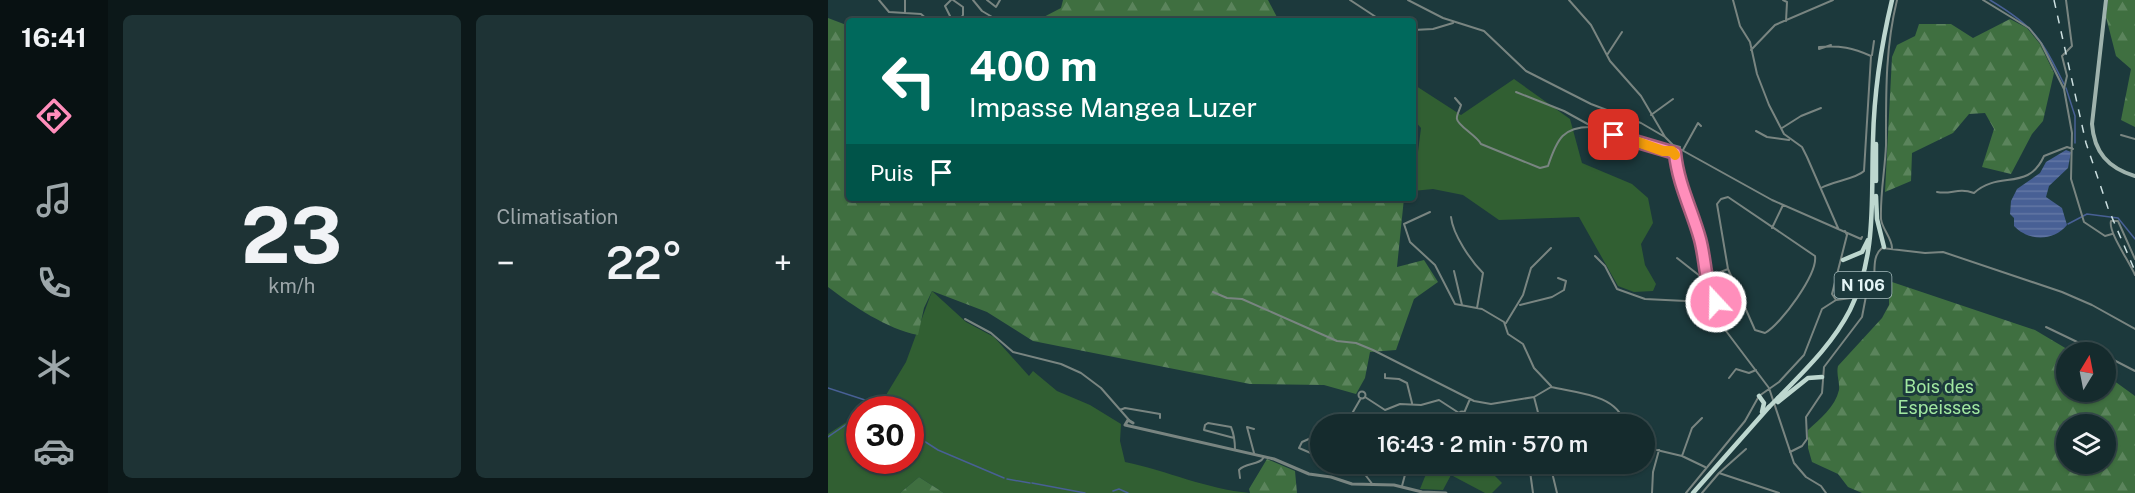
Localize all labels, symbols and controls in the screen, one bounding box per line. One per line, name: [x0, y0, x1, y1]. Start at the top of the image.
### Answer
text: 16:41: [21, 21, 87, 53]
text: 400 m: [969, 41, 1098, 90]
icon: left: [870, 42, 948, 120]
text: Impasse Mangea Luzer: [969, 91, 1257, 123]
icon: directions: [33, 95, 75, 137]
pin: [1588, 109, 1639, 160]
icon: arrive: [1597, 118, 1630, 151]
icon: arrive: [925, 156, 958, 189]
text: Puis: [870, 160, 913, 186]
icon: music: [33, 179, 75, 221]
text: 23: [241, 189, 342, 281]
text: Climatisation: [497, 205, 618, 229]
text: 22°: [606, 236, 683, 289]
text: −: [497, 244, 515, 282]
text: +: [774, 244, 792, 282]
icon: phone: [33, 262, 75, 304]
position arrow: [1684, 270, 1748, 334]
road number: N 106: [1834, 272, 1892, 298]
text: km/h: [268, 274, 315, 298]
north arrow: [2056, 342, 2116, 402]
map controls: [2056, 342, 2116, 474]
icon: climate: [33, 346, 75, 388]
park label: Bois des Espeisses: [1898, 376, 1980, 418]
speed limit sign: 30: [846, 396, 924, 474]
button: layers: [2056, 414, 2116, 474]
icon: car: [33, 430, 75, 472]
text: 16:43 · 2 min · 570 m: [1377, 431, 1588, 457]

